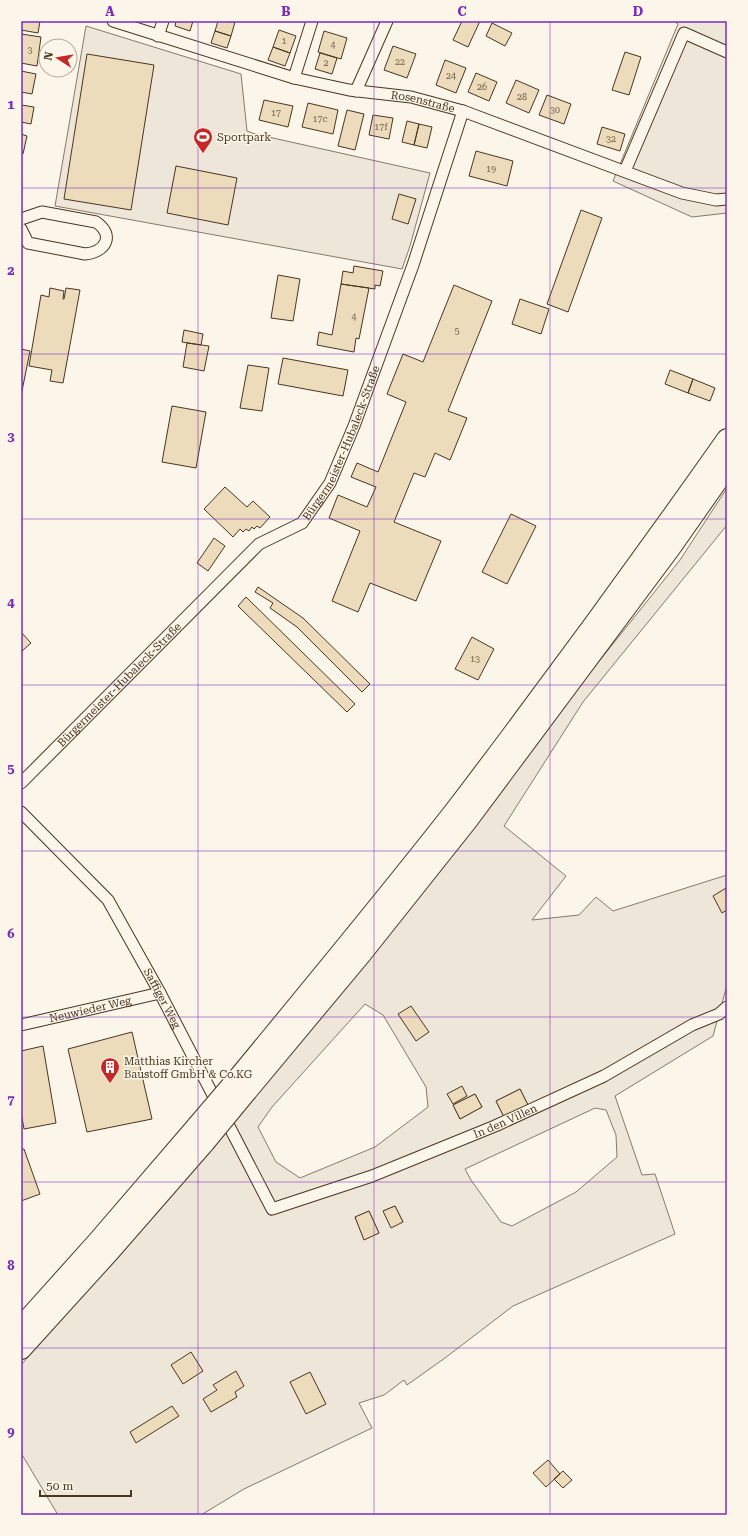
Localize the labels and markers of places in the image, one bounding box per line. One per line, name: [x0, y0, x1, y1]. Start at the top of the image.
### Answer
sports icon: Sportpark: [192, 126, 214, 154]
place label: Sportpark: [217, 131, 271, 144]
place label: Matthias Kircher Baustoff GmbH & Co.KG: [124, 1055, 253, 1081]
building icon: Matthias Kircher Baustoff GmbH & Co.KG: [99, 1056, 121, 1084]

